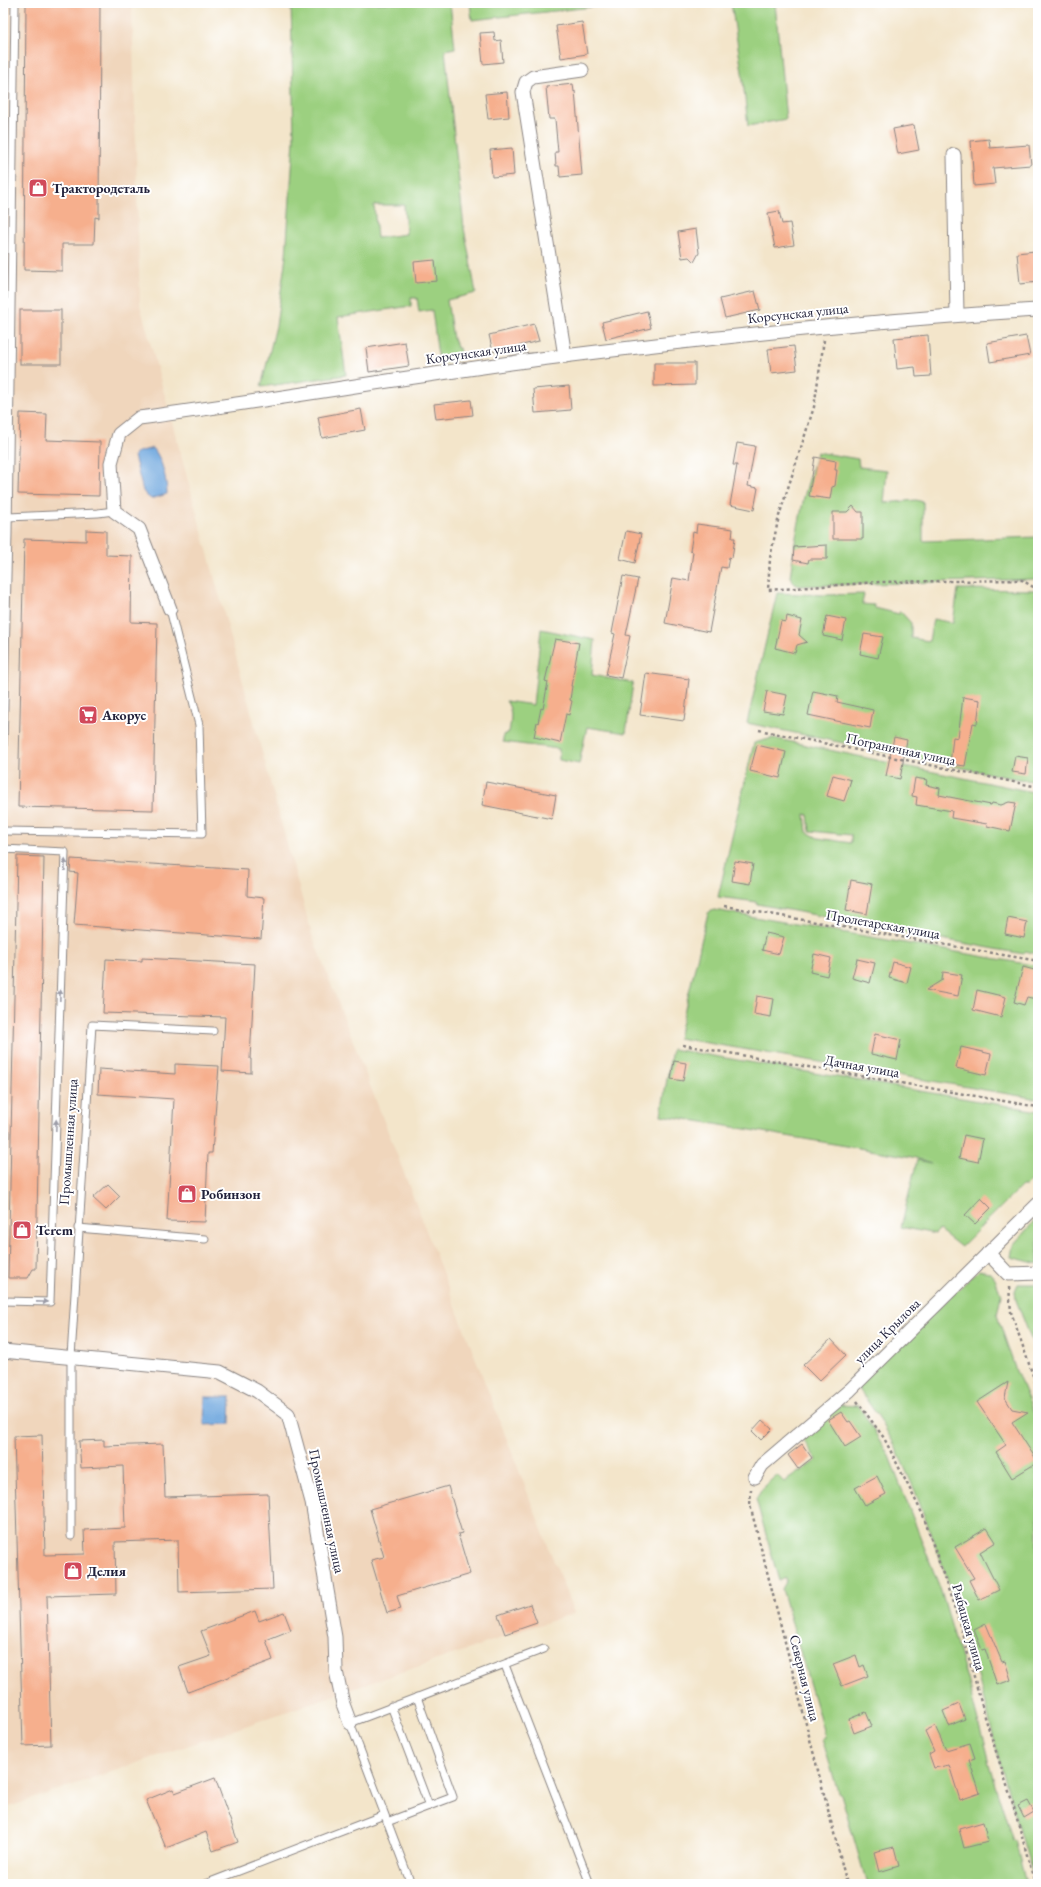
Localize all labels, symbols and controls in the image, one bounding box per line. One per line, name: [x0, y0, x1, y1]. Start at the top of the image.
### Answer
shop icon: Трактородеталь: [27, 177, 49, 199]
place label: Трактородеталь: [52, 179, 151, 197]
street label: Корсунская улица: [747, 299, 850, 327]
street label: Корсунская улица: [425, 336, 528, 368]
supermarket icon: Акорус: [77, 704, 99, 726]
place label: Акорус: [101, 706, 147, 724]
street label: Пограничная улица: [845, 729, 958, 769]
one-way arrow: [61, 859, 68, 871]
street label: Пролетарская улица: [825, 905, 942, 943]
one-way arrow: [57, 989, 64, 1001]
street label: Дачная улица: [823, 1051, 901, 1082]
street label: Промышленная улица: [55, 1078, 81, 1206]
one-way arrow: [53, 1118, 59, 1131]
shop icon: Робинзон: [176, 1183, 198, 1205]
place label: Робинзон: [201, 1185, 260, 1203]
shop icon: Terem: [11, 1219, 33, 1241]
place label: Terem: [36, 1221, 74, 1239]
street label: улица Крылова: [850, 1294, 924, 1368]
one-way arrow: [36, 1299, 49, 1305]
street label: Промышленная улица: [305, 1447, 349, 1575]
shop icon: Делия: [62, 1560, 84, 1582]
place label: Делия: [87, 1562, 126, 1580]
street label: Рыбацкая улица: [948, 1582, 990, 1673]
street label: Северная улица: [786, 1633, 825, 1724]

